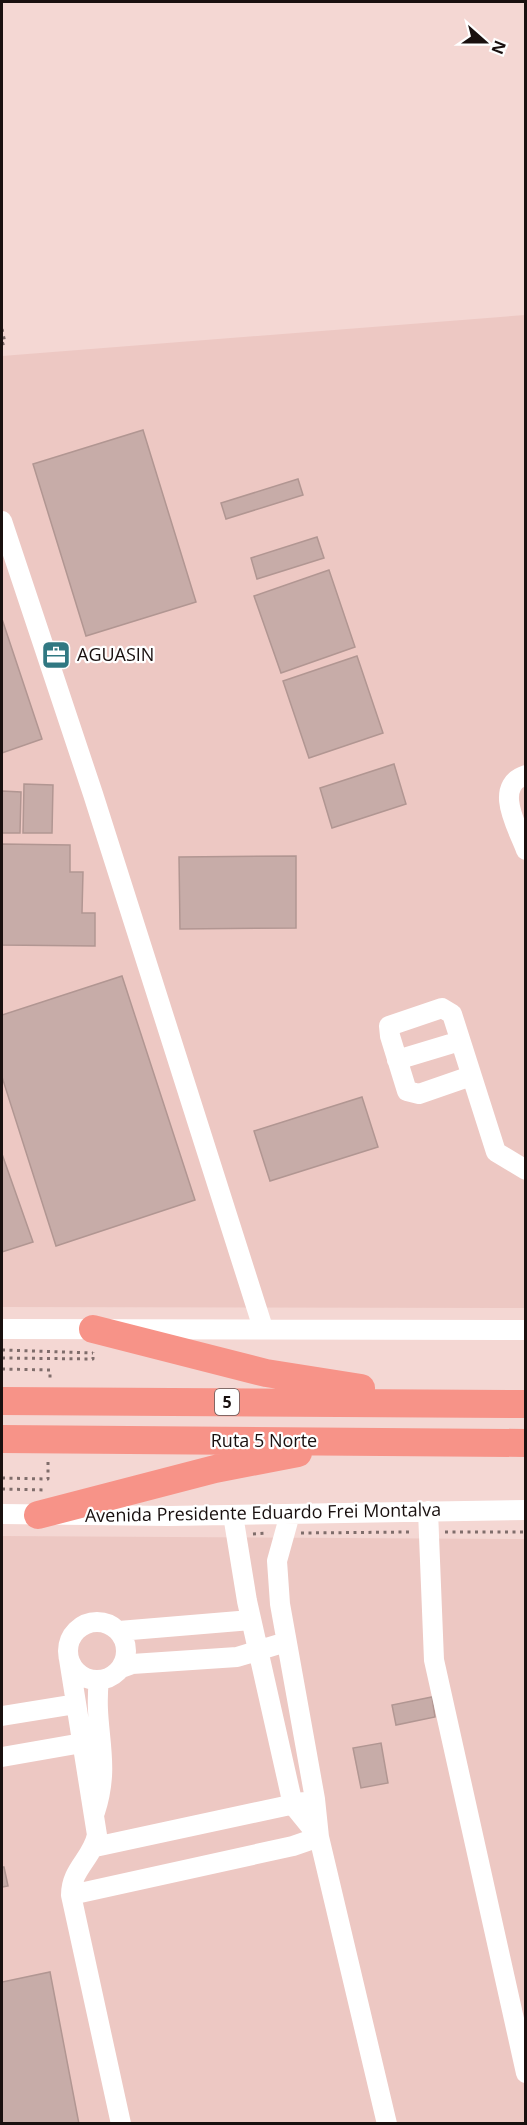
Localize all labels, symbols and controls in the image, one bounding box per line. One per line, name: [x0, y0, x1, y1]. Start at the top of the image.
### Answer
north arrow: [455, 12, 515, 72]
text: N: [486, 37, 512, 57]
office icon: AGUASIN: [40, 639, 72, 671]
place label: AGUASIN: [77, 642, 154, 666]
road number: 5: [215, 1389, 239, 1415]
street label: Ruta 5 Norte: [211, 1428, 317, 1452]
street label: Avenida Presidente Eduardo Frei Montalva: [85, 1497, 441, 1527]

